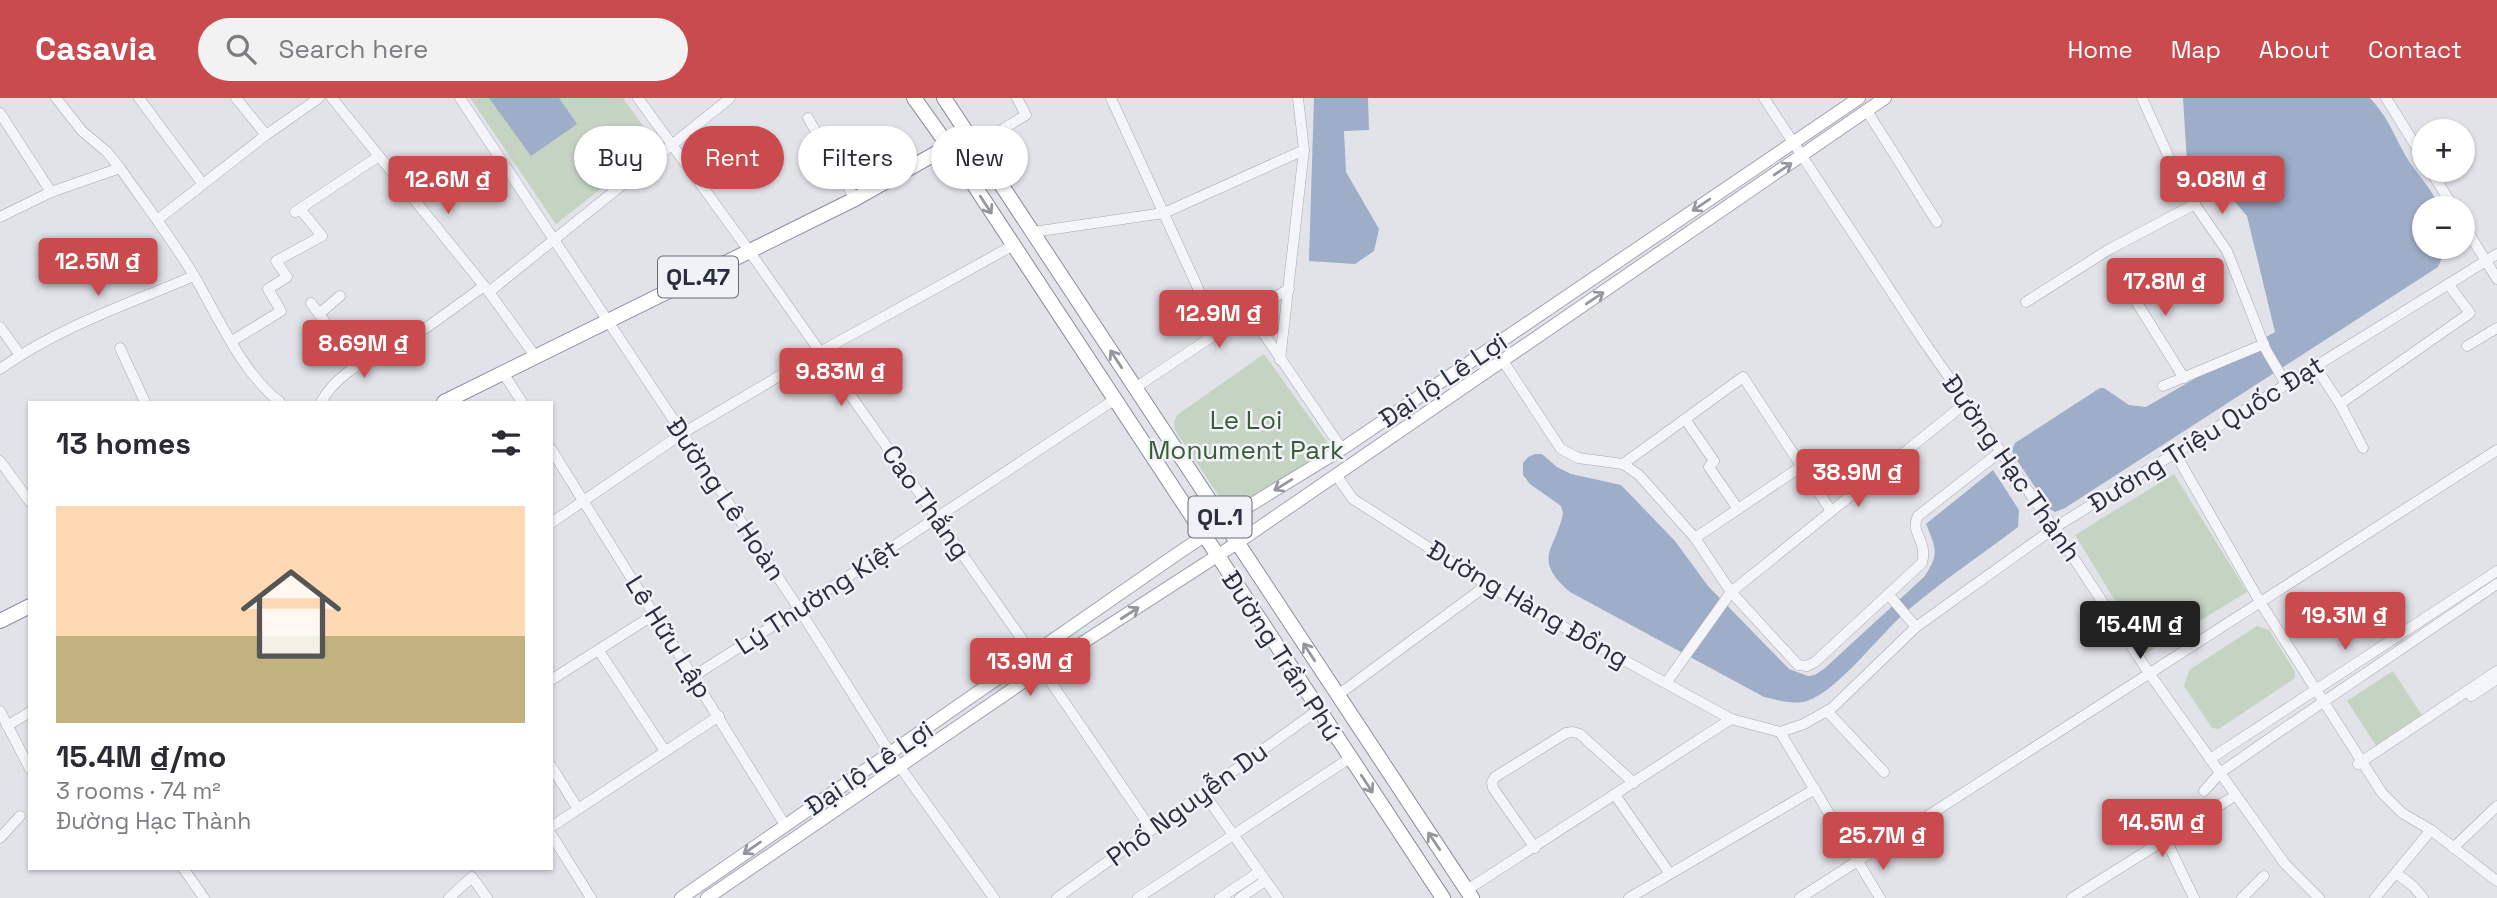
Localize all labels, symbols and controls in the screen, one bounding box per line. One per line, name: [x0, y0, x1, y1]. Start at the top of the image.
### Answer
search box: [198, 18, 688, 81]
text: Casavia: [35, 28, 156, 70]
icon: search: [222, 30, 260, 68]
text: Search here: [278, 32, 428, 66]
text: Home: [2067, 34, 2133, 65]
text: Map: [2171, 34, 2221, 65]
text: About: [2259, 34, 2330, 65]
text: Contact: [2368, 34, 2462, 65]
map controls: [2412, 119, 2475, 259]
button: +: [2412, 119, 2475, 182]
chip: Buy: [574, 126, 667, 189]
chip: Rent: [681, 126, 784, 189]
chip: Filters: [798, 126, 917, 189]
chip: New: [931, 126, 1028, 189]
pin: 12.6M ₫: [383, 156, 513, 216]
pin: 9.08M ₫: [2157, 156, 2287, 216]
one-way arrow: [1772, 162, 1792, 176]
text: 12.6M ₫: [404, 164, 492, 194]
text: 9.08M ₫: [2176, 164, 2268, 194]
one-way arrow: [979, 194, 993, 214]
button: −: [2412, 196, 2475, 259]
one-way arrow: [1692, 198, 1711, 212]
pin: 12.5M ₫: [33, 238, 163, 298]
text: 12.5M ₫: [54, 246, 142, 276]
road number: QL.47: [658, 257, 738, 298]
pin: 17.8M ₫: [2100, 258, 2230, 318]
text: 17.8M ₫: [2123, 266, 2207, 296]
pin: 12.9M ₫: [1154, 290, 1284, 350]
one-way arrow: [1585, 291, 1604, 305]
text: 12.9M ₫: [1175, 298, 1263, 328]
pin: 8.69M ₫: [299, 320, 429, 380]
street label: Đại lộ Lê Lợi: [1372, 325, 1514, 435]
text: 8.69M ₫: [318, 328, 410, 358]
pin: 9.83M ₫: [776, 348, 906, 408]
street label: Đường Triệu Quốc Đạt: [2082, 348, 2330, 520]
one-way arrow: [1109, 350, 1123, 370]
text: 9.83M ₫: [796, 356, 886, 386]
street label: Đường Hạc Thành: [1935, 368, 2089, 568]
park label: Le Loi Monument Park: [1148, 403, 1344, 467]
street label: Đường Lê Hoàn: [659, 411, 793, 587]
text: 13 homes: [56, 424, 191, 463]
icon: filters: [487, 424, 525, 462]
street label: Cao Thắng: [874, 438, 978, 566]
pin: 38.9M ₫: [1793, 450, 1923, 509]
text: 38.9M ₫: [1812, 457, 1904, 487]
one-way arrow: [1274, 478, 1294, 492]
road number: QL.1: [1188, 496, 1252, 538]
street label: Lý Thường Kiệt: [729, 531, 905, 663]
street label: Đường Hàng Đồng: [1421, 533, 1635, 675]
icon: home: [228, 551, 354, 677]
street label: Đường Trần Phú: [1214, 564, 1350, 748]
street label: Lê Hữu Lập: [618, 569, 720, 705]
pin: 19.3M ₫: [2280, 592, 2410, 652]
text: 19.3M ₫: [2301, 600, 2389, 630]
pin: 15.4M ₫: [2075, 602, 2205, 661]
one-way arrow: [1119, 606, 1139, 620]
text: 15.4M ₫: [2096, 609, 2184, 639]
pin: 13.9M ₫: [965, 638, 1095, 698]
one-way arrow: [1302, 642, 1316, 662]
text: 13.9M ₫: [986, 646, 1074, 676]
street label: Đại lộ Lê Lợi: [798, 713, 940, 823]
street label: Phố Nguyễn Du: [1100, 734, 1274, 874]
text: 15.4M ₫/mo: [56, 737, 226, 776]
one-way arrow: [1360, 773, 1374, 793]
text: 3 rooms · 74 m²: [56, 776, 221, 806]
pin: 14.5M ₫: [2097, 800, 2227, 859]
text: Đường Hạc Thành: [56, 806, 251, 836]
text: 14.5M ₫: [2118, 807, 2206, 837]
pin: 25.7M ₫: [1818, 812, 1948, 872]
text: 25.7M ₫: [1839, 820, 1927, 850]
one-way arrow: [1427, 832, 1442, 851]
one-way arrow: [743, 841, 762, 855]

